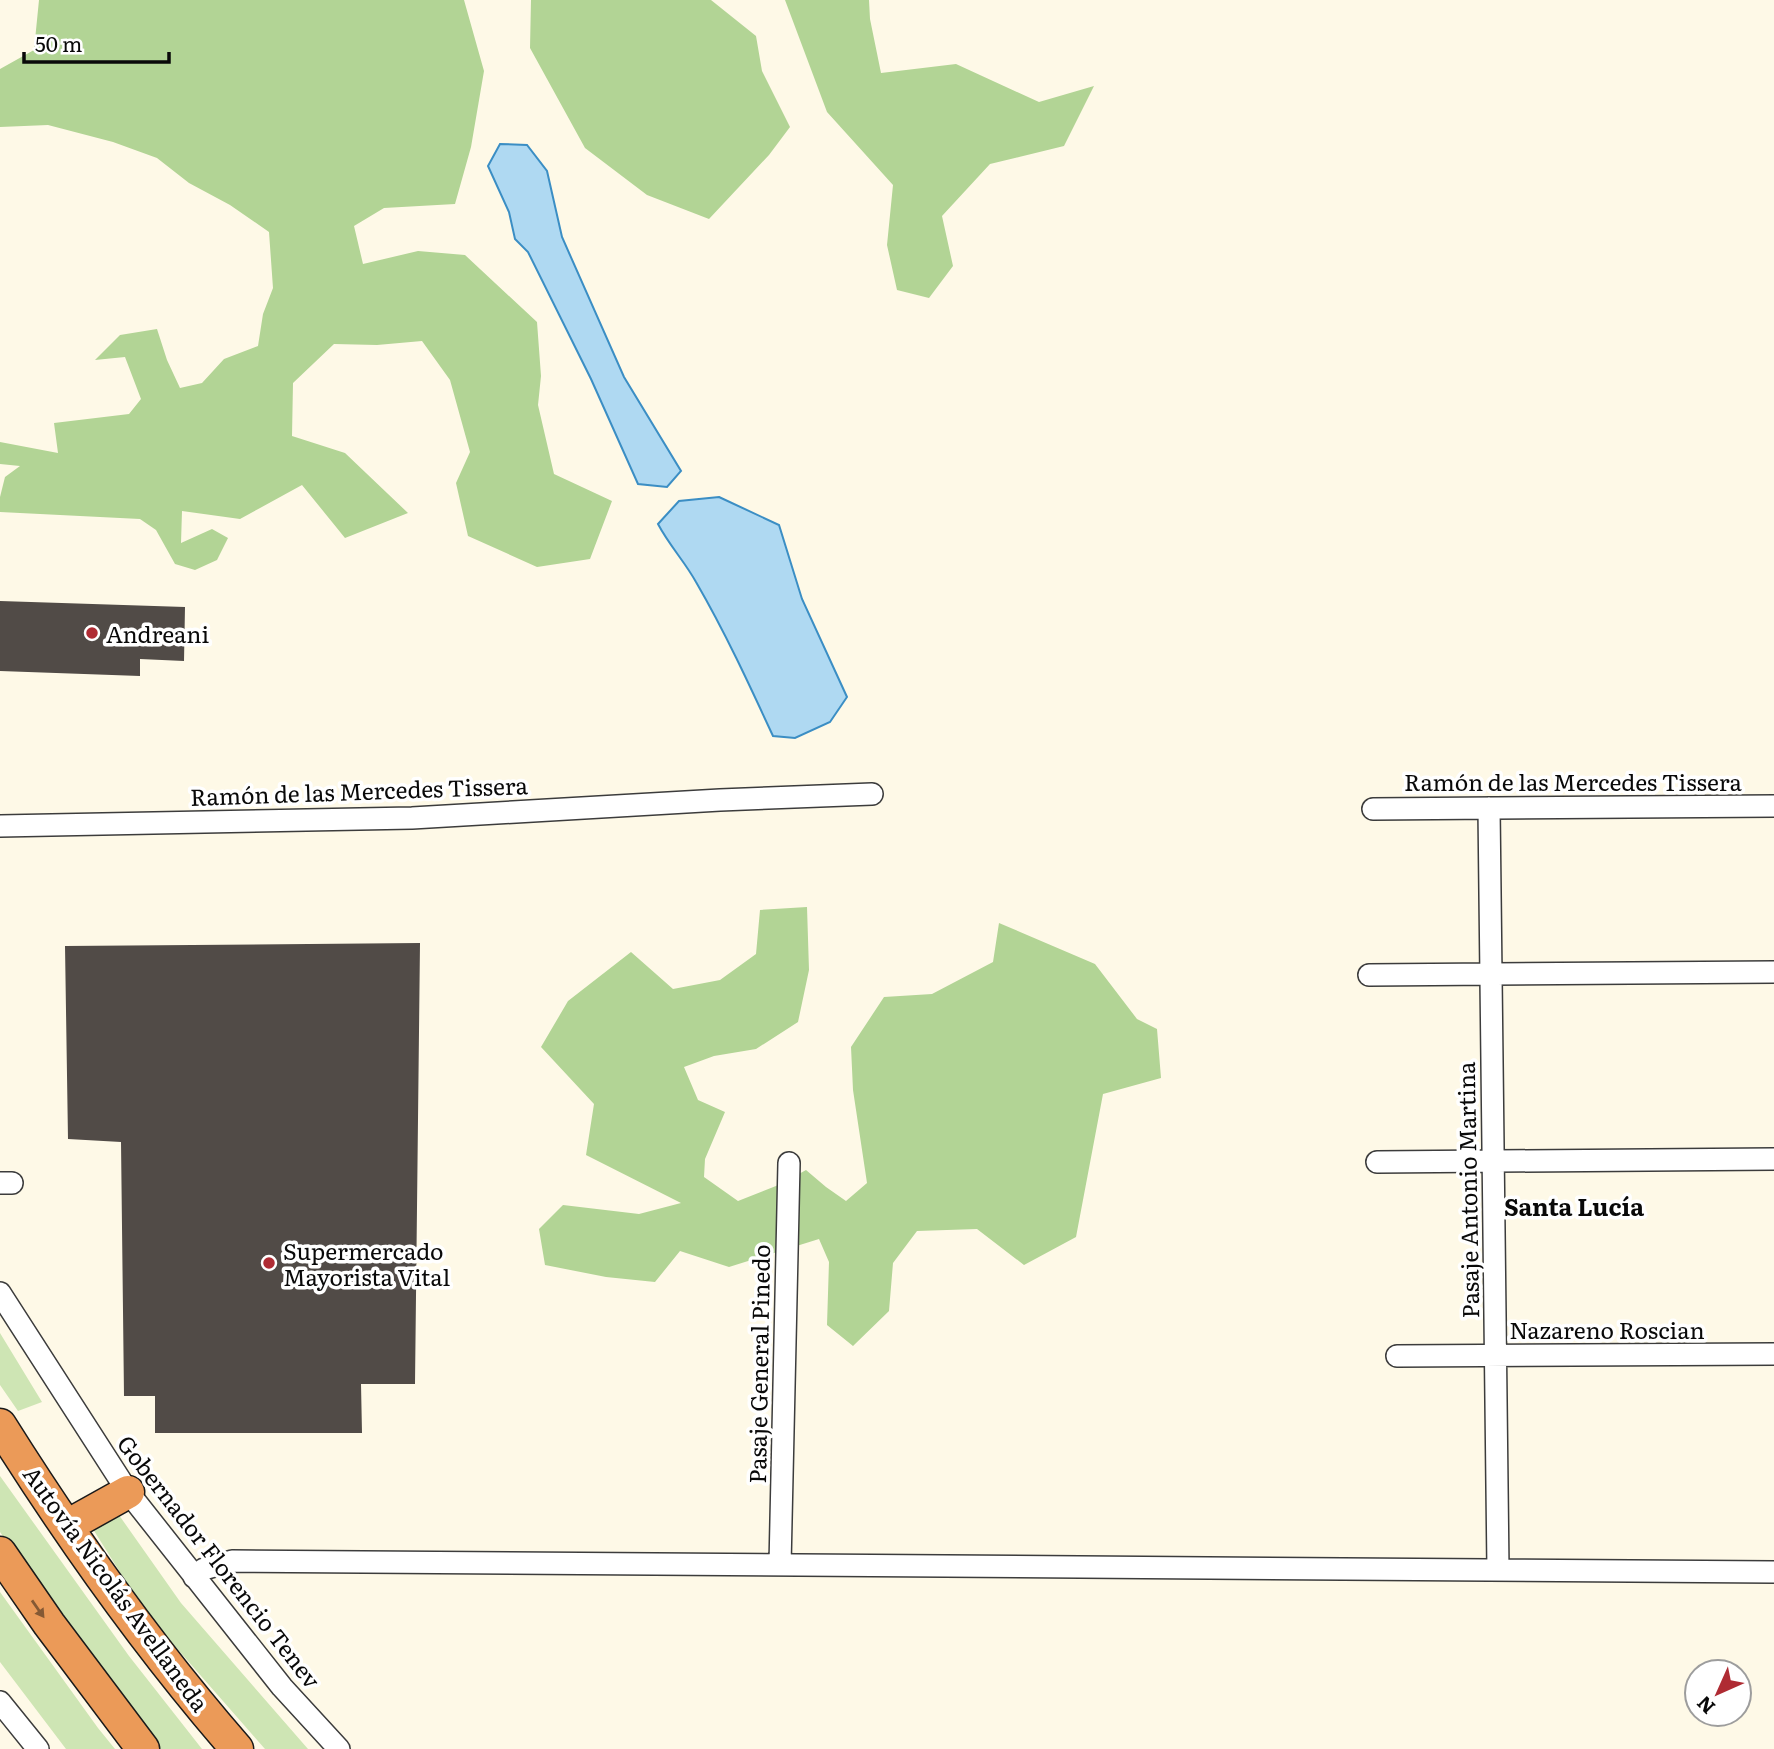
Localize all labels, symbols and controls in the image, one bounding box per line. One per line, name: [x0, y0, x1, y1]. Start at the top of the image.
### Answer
scale bar: [24, 21, 170, 65]
text: 50 m: [35, 27, 82, 58]
place label: Andreani: [106, 616, 209, 650]
marker: Andreani: [84, 625, 100, 641]
street label: Ramón de las Mercedes Tissera: [1404, 764, 1743, 798]
street label: Ramón de las Mercedes Tissera: [190, 767, 529, 813]
street label: Pasaje Antonio Martina: [1448, 1061, 1486, 1319]
district label: Santa Lucía: [1504, 1188, 1644, 1223]
place label: Supermercado Mayorista Vital: [283, 1233, 451, 1293]
street label: Pasaje General Pinedo: [739, 1244, 777, 1484]
marker: Supermercado Mayorista Vital: [261, 1255, 277, 1271]
street label: Nazareno Roscian: [1509, 1312, 1705, 1346]
street label: Gobernador Florencio Tenev: [110, 1427, 330, 1695]
street label: Autovía Nicolás Avellaneda: [16, 1458, 218, 1718]
one-way arrow: [31, 1600, 45, 1618]
north arrow: [1683, 1658, 1753, 1728]
text: N: [1690, 1690, 1721, 1721]

